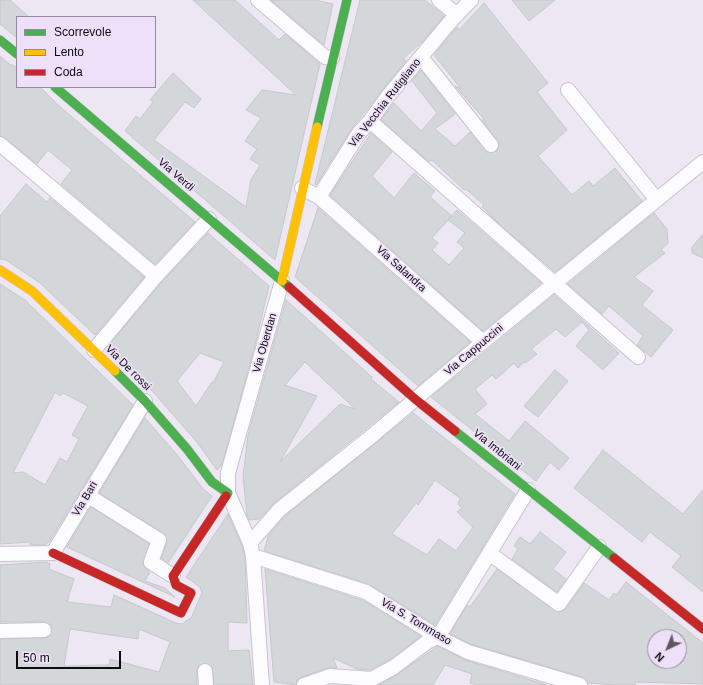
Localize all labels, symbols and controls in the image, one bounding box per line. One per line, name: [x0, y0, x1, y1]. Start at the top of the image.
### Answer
legend: [16, 16, 156, 88]
text: Scorrevole: [54, 25, 111, 39]
text: Lento: [54, 45, 84, 59]
street label: Via Vecchia Rutigliano: [346, 56, 424, 150]
text: Coda: [54, 65, 83, 79]
street label: Via Verdi: [155, 156, 197, 194]
street label: Via Salandra: [373, 243, 429, 295]
street label: Via Oberdan: [250, 312, 280, 374]
street label: Via Cappuccini: [442, 321, 506, 379]
street label: Via De rossi: [102, 342, 154, 394]
street label: Via Imbriani: [470, 427, 524, 473]
street label: Via Bari: [69, 479, 101, 519]
street label: Via S. Tommaso: [378, 596, 454, 648]
north arrow: [647, 629, 687, 669]
scale bar: [18, 643, 123, 669]
text: N: [653, 650, 667, 664]
text: 50 m: [23, 651, 50, 665]

